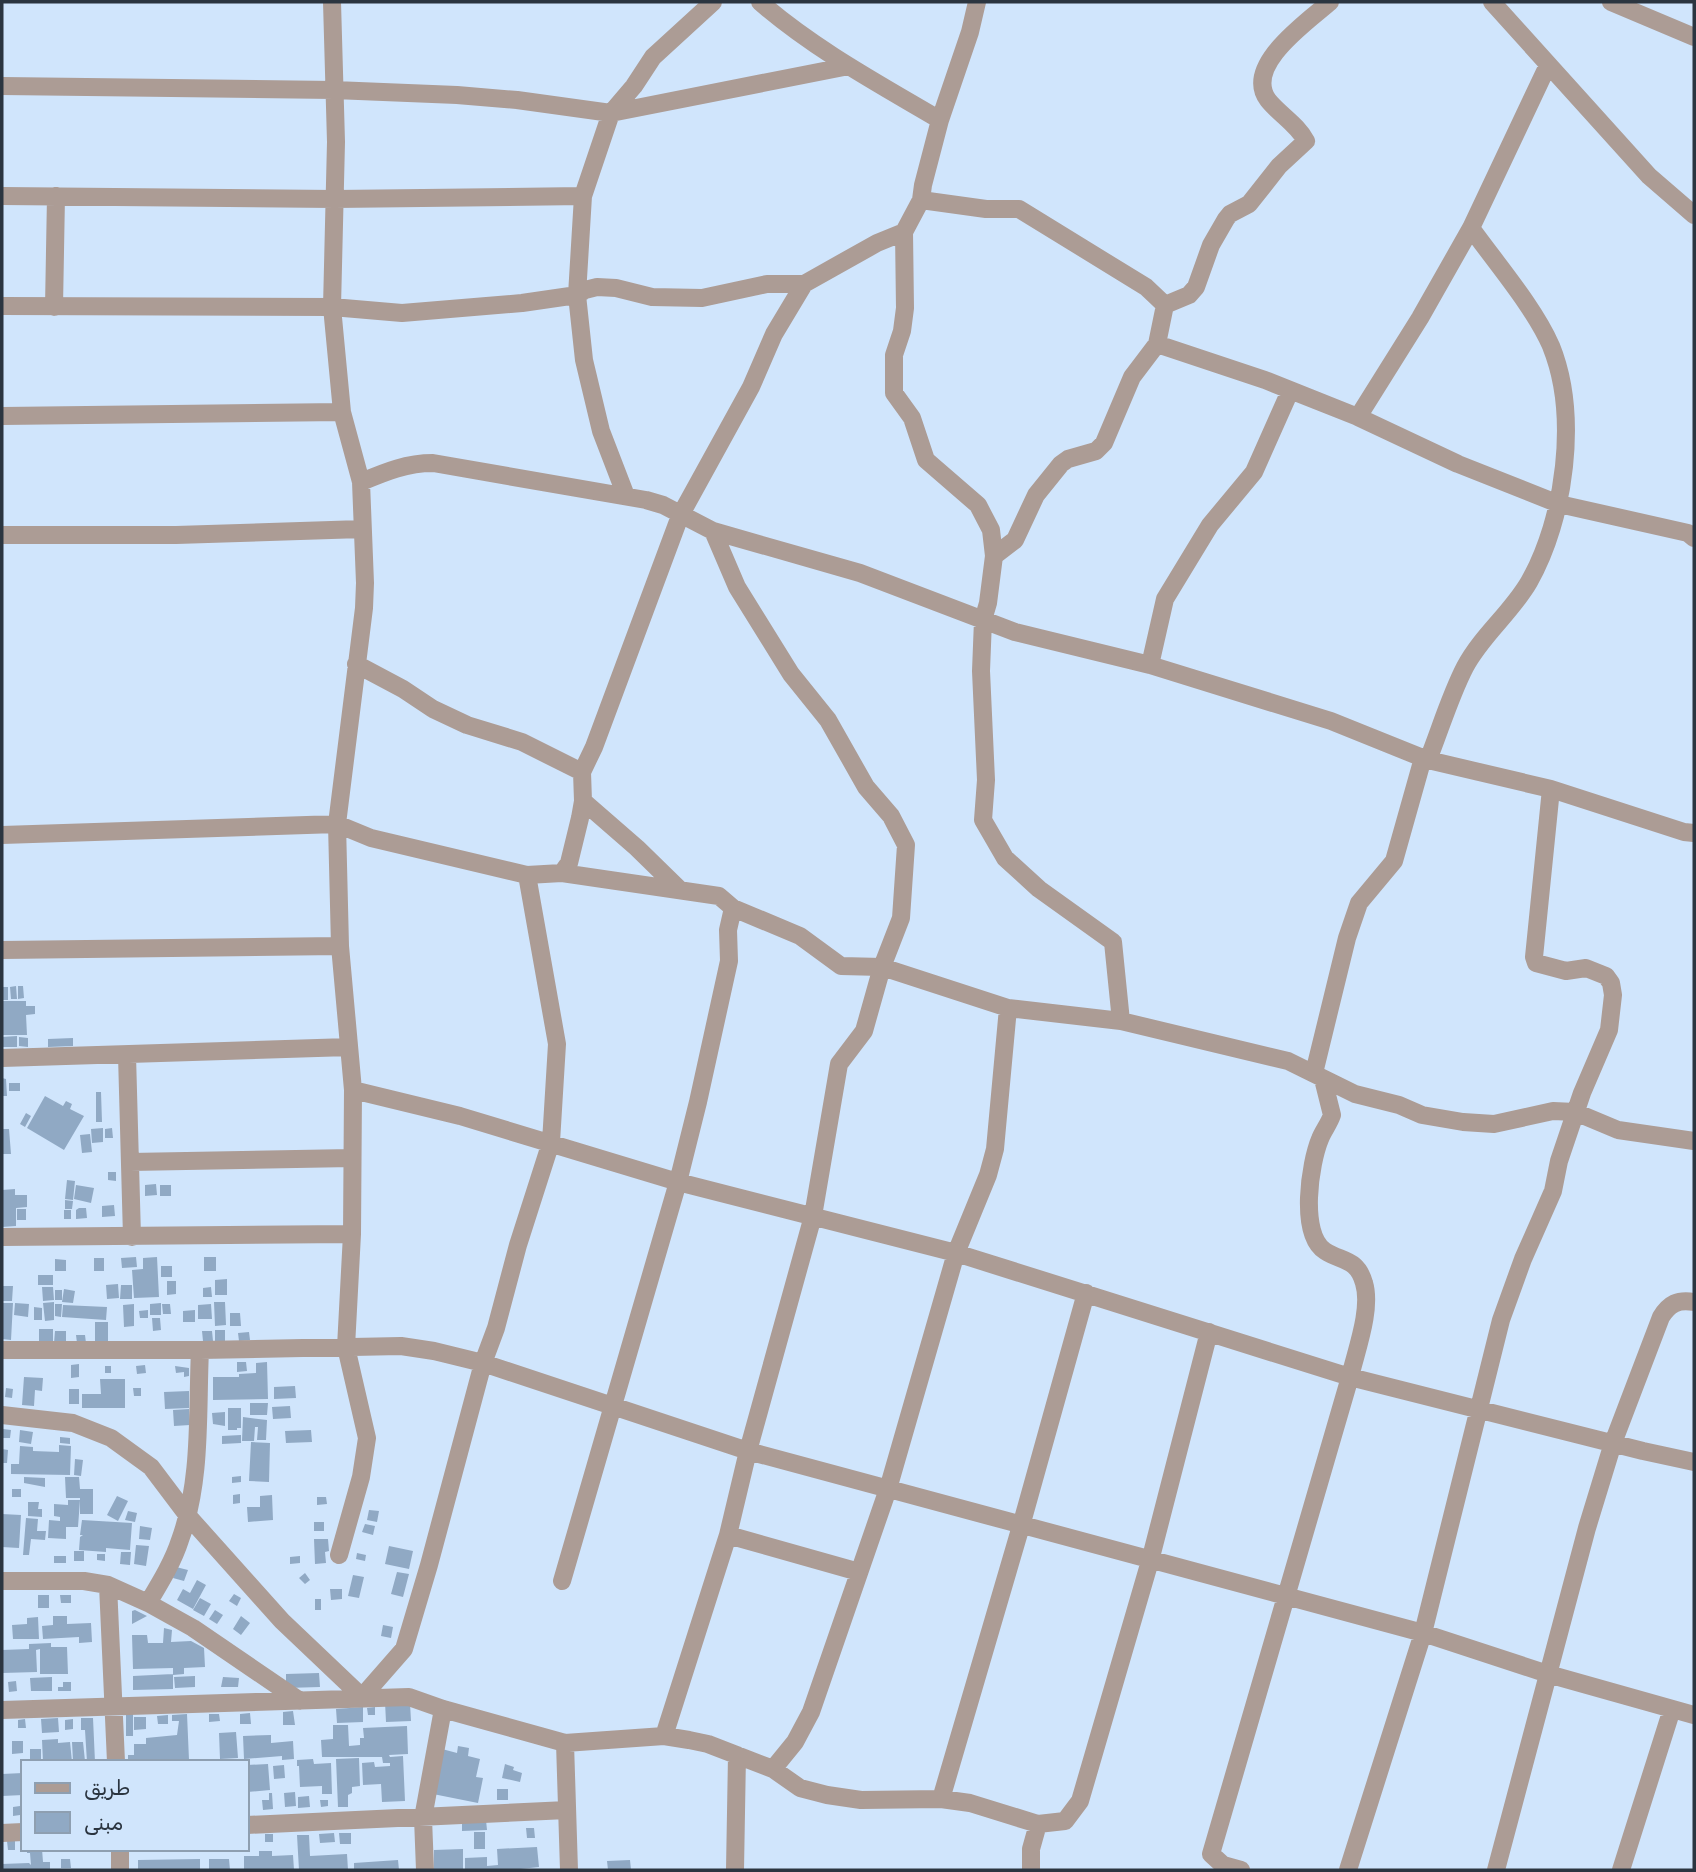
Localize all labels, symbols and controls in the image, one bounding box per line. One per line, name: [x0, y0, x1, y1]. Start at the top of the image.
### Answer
legend: [21, 1760, 248, 1851]
text: طريق: [84, 1775, 130, 1800]
text: مبنى: [84, 1810, 123, 1835]

